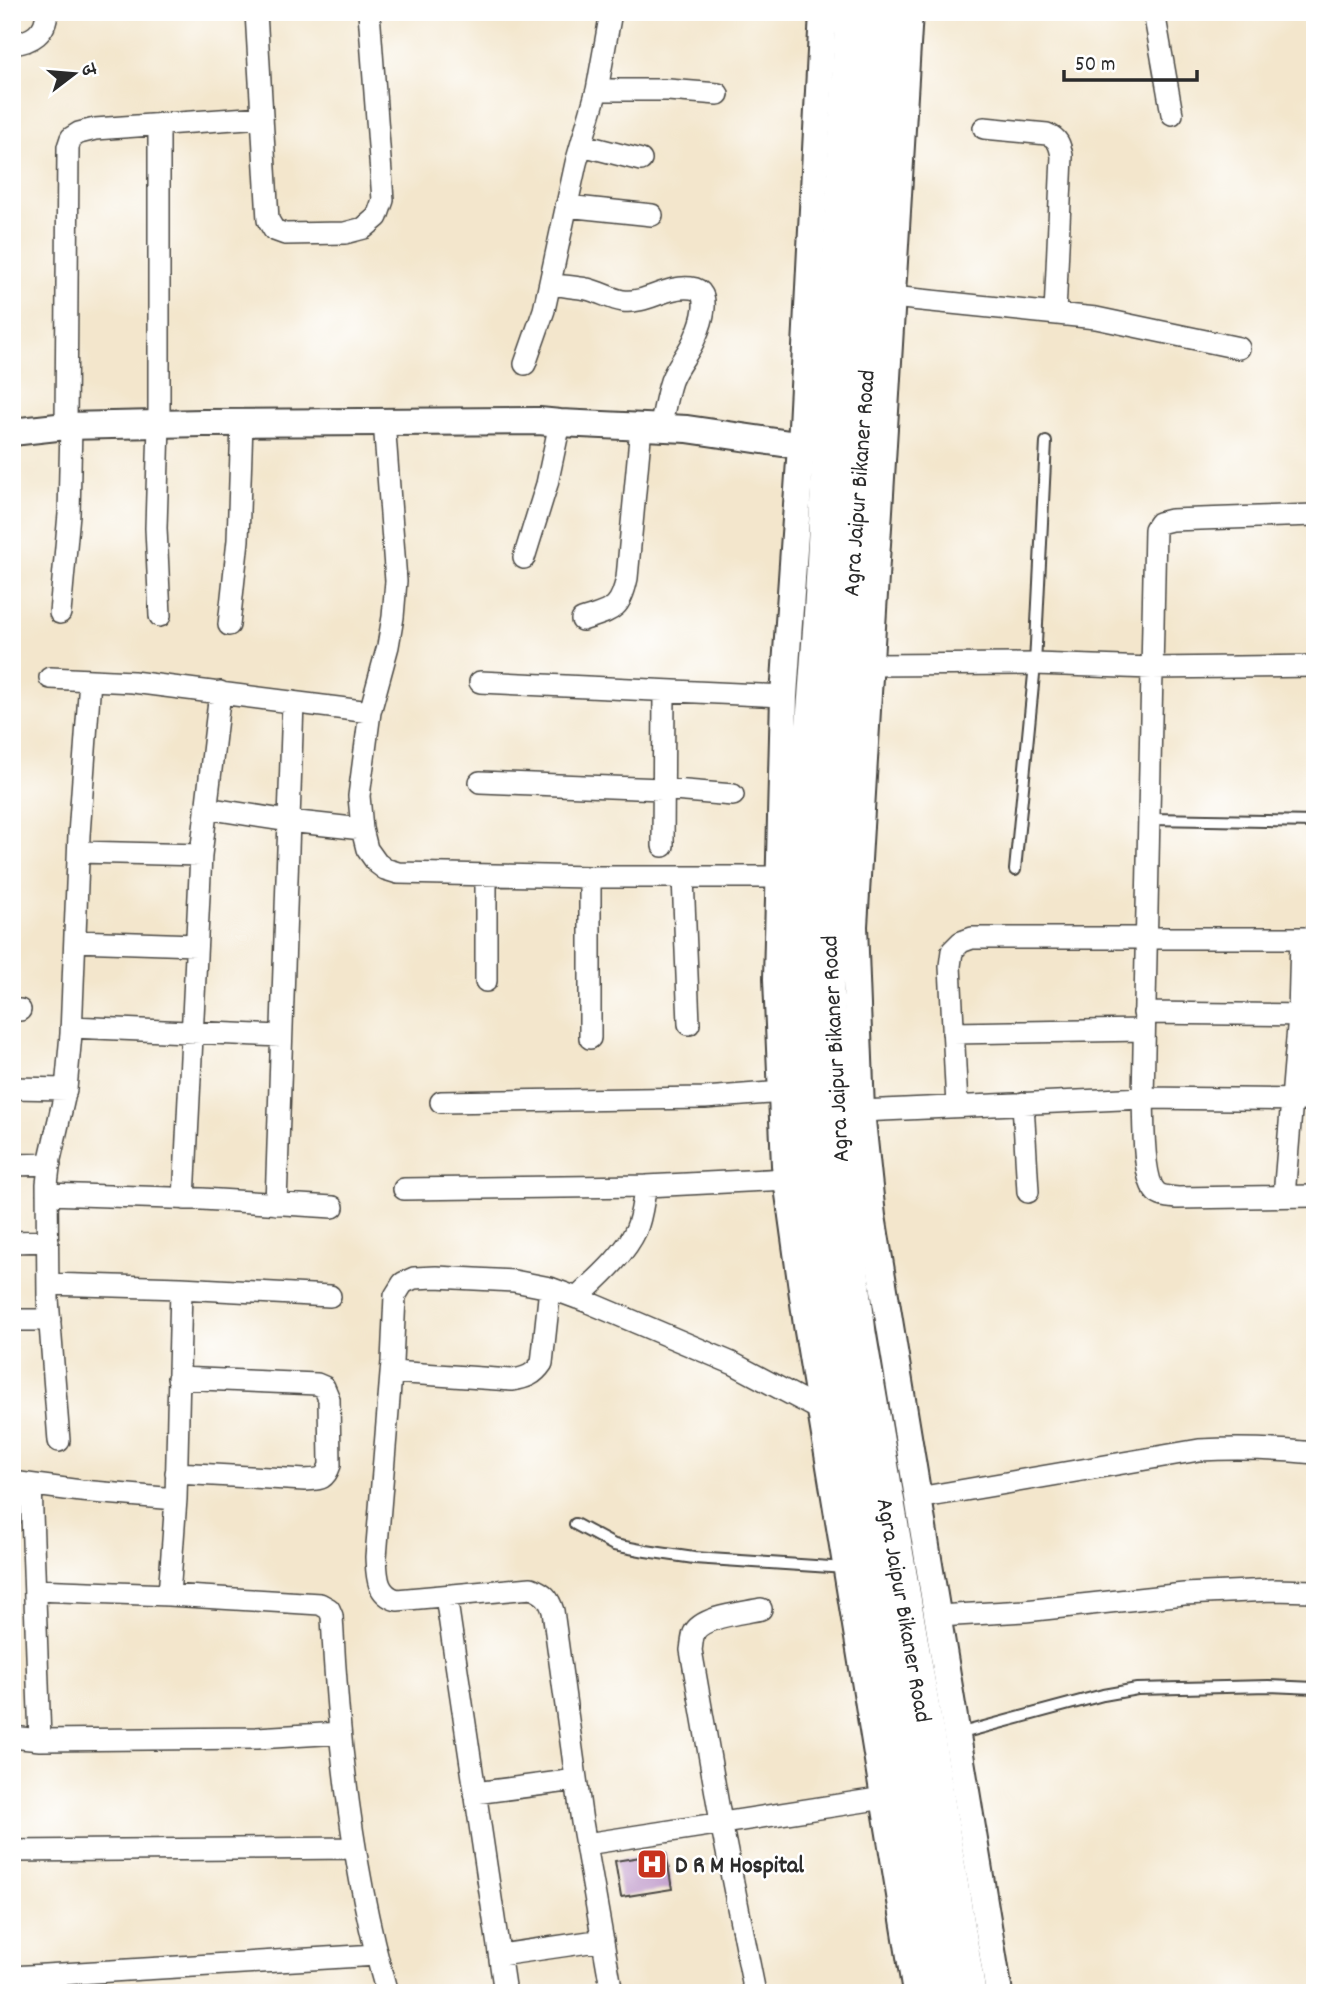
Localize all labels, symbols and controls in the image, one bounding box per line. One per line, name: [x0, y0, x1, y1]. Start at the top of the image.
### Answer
north arrow: [38, 38, 108, 108]
scale bar: [1064, 38, 1198, 82]
text: 50 m: [1075, 51, 1115, 81]
text: उ: [72, 60, 102, 80]
street label: Agra Jaipur Bikaner Road: [836, 369, 886, 598]
street label: Agra Jaipur Bikaner Road: [814, 934, 860, 1163]
street label: Agra Jaipur Bikaner Road: [866, 1496, 939, 1725]
hospital icon: D R M Hospital: [635, 1847, 669, 1881]
place label: D R M Hospital: [675, 1850, 804, 1884]

